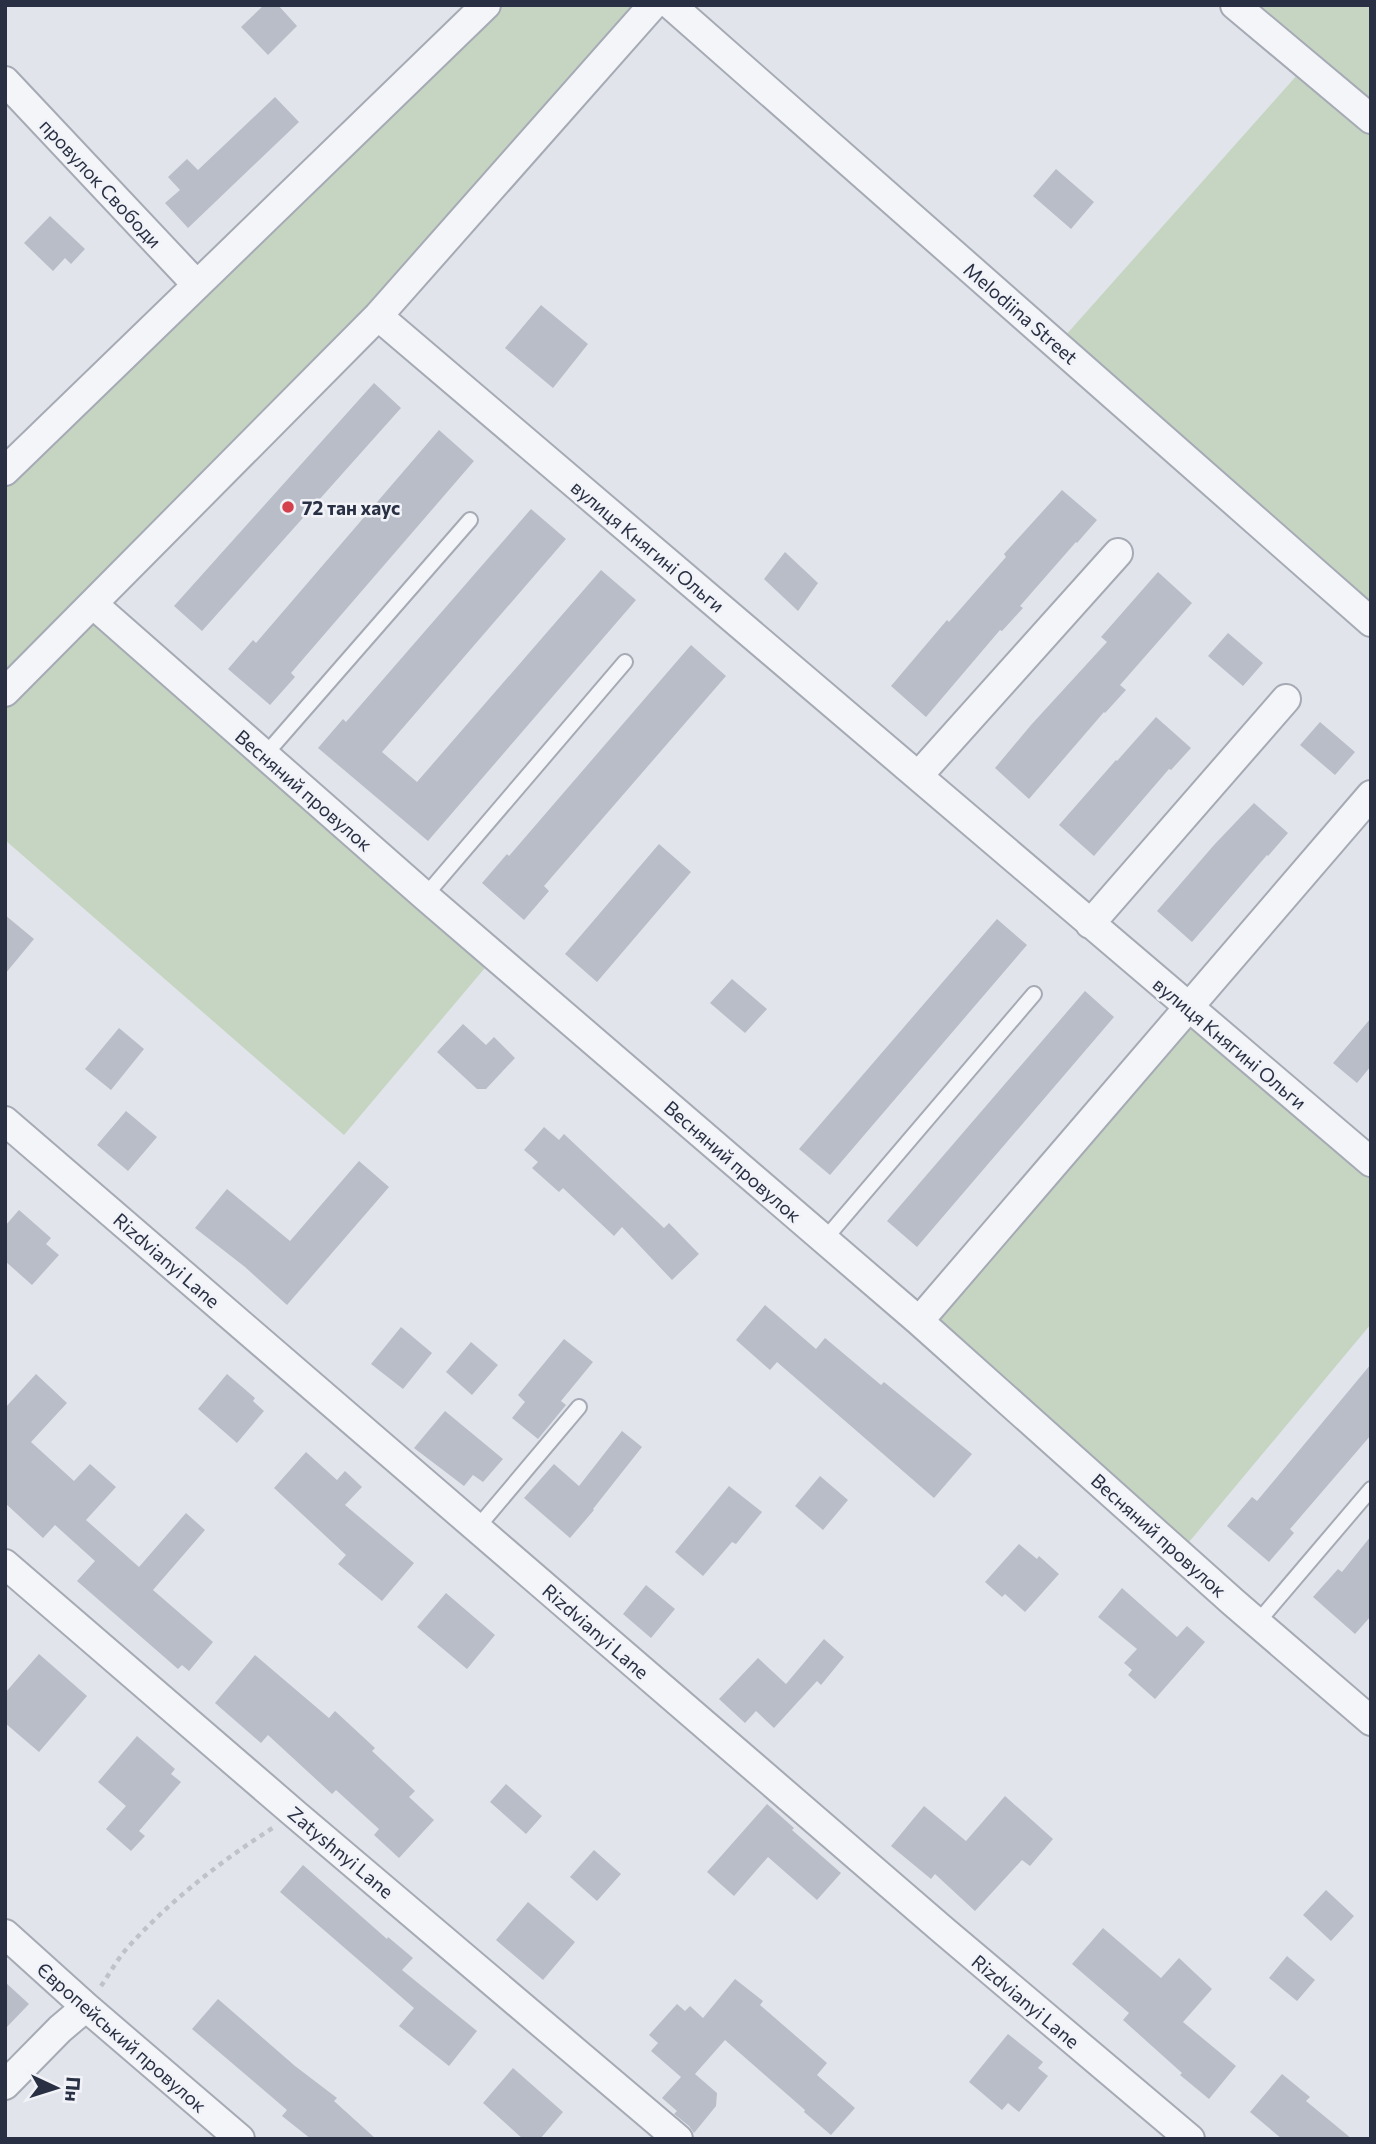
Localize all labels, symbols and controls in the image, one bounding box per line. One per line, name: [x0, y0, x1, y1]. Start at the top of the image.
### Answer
street label: провулок Свободи: [35, 114, 167, 252]
street label: Melodiina Street: [959, 257, 1083, 369]
street label: вулиця Княгині Ольги: [567, 475, 729, 617]
place label: 72 тан хаус: [302, 496, 400, 519]
marker: 72 тан хаус: [280, 499, 296, 515]
street label: Весняний провулок: [231, 724, 377, 856]
street label: вулиця Княгині Ольги: [1149, 972, 1311, 1114]
street label: Весняний провулок: [660, 1095, 806, 1227]
street label: Rizdvianyi Lane: [109, 1208, 225, 1312]
street label: Весняний провулок: [1087, 1468, 1231, 1602]
street label: Rizdvianyi Lane: [538, 1579, 654, 1683]
street label: Zatyshnyi Lane: [284, 1801, 398, 1903]
street label: Rizdvianyi Lane: [968, 1949, 1084, 2053]
street label: Європейський провулок: [33, 1957, 211, 2117]
north arrow: [21, 2053, 91, 2123]
text: Пн: [61, 2076, 86, 2103]

